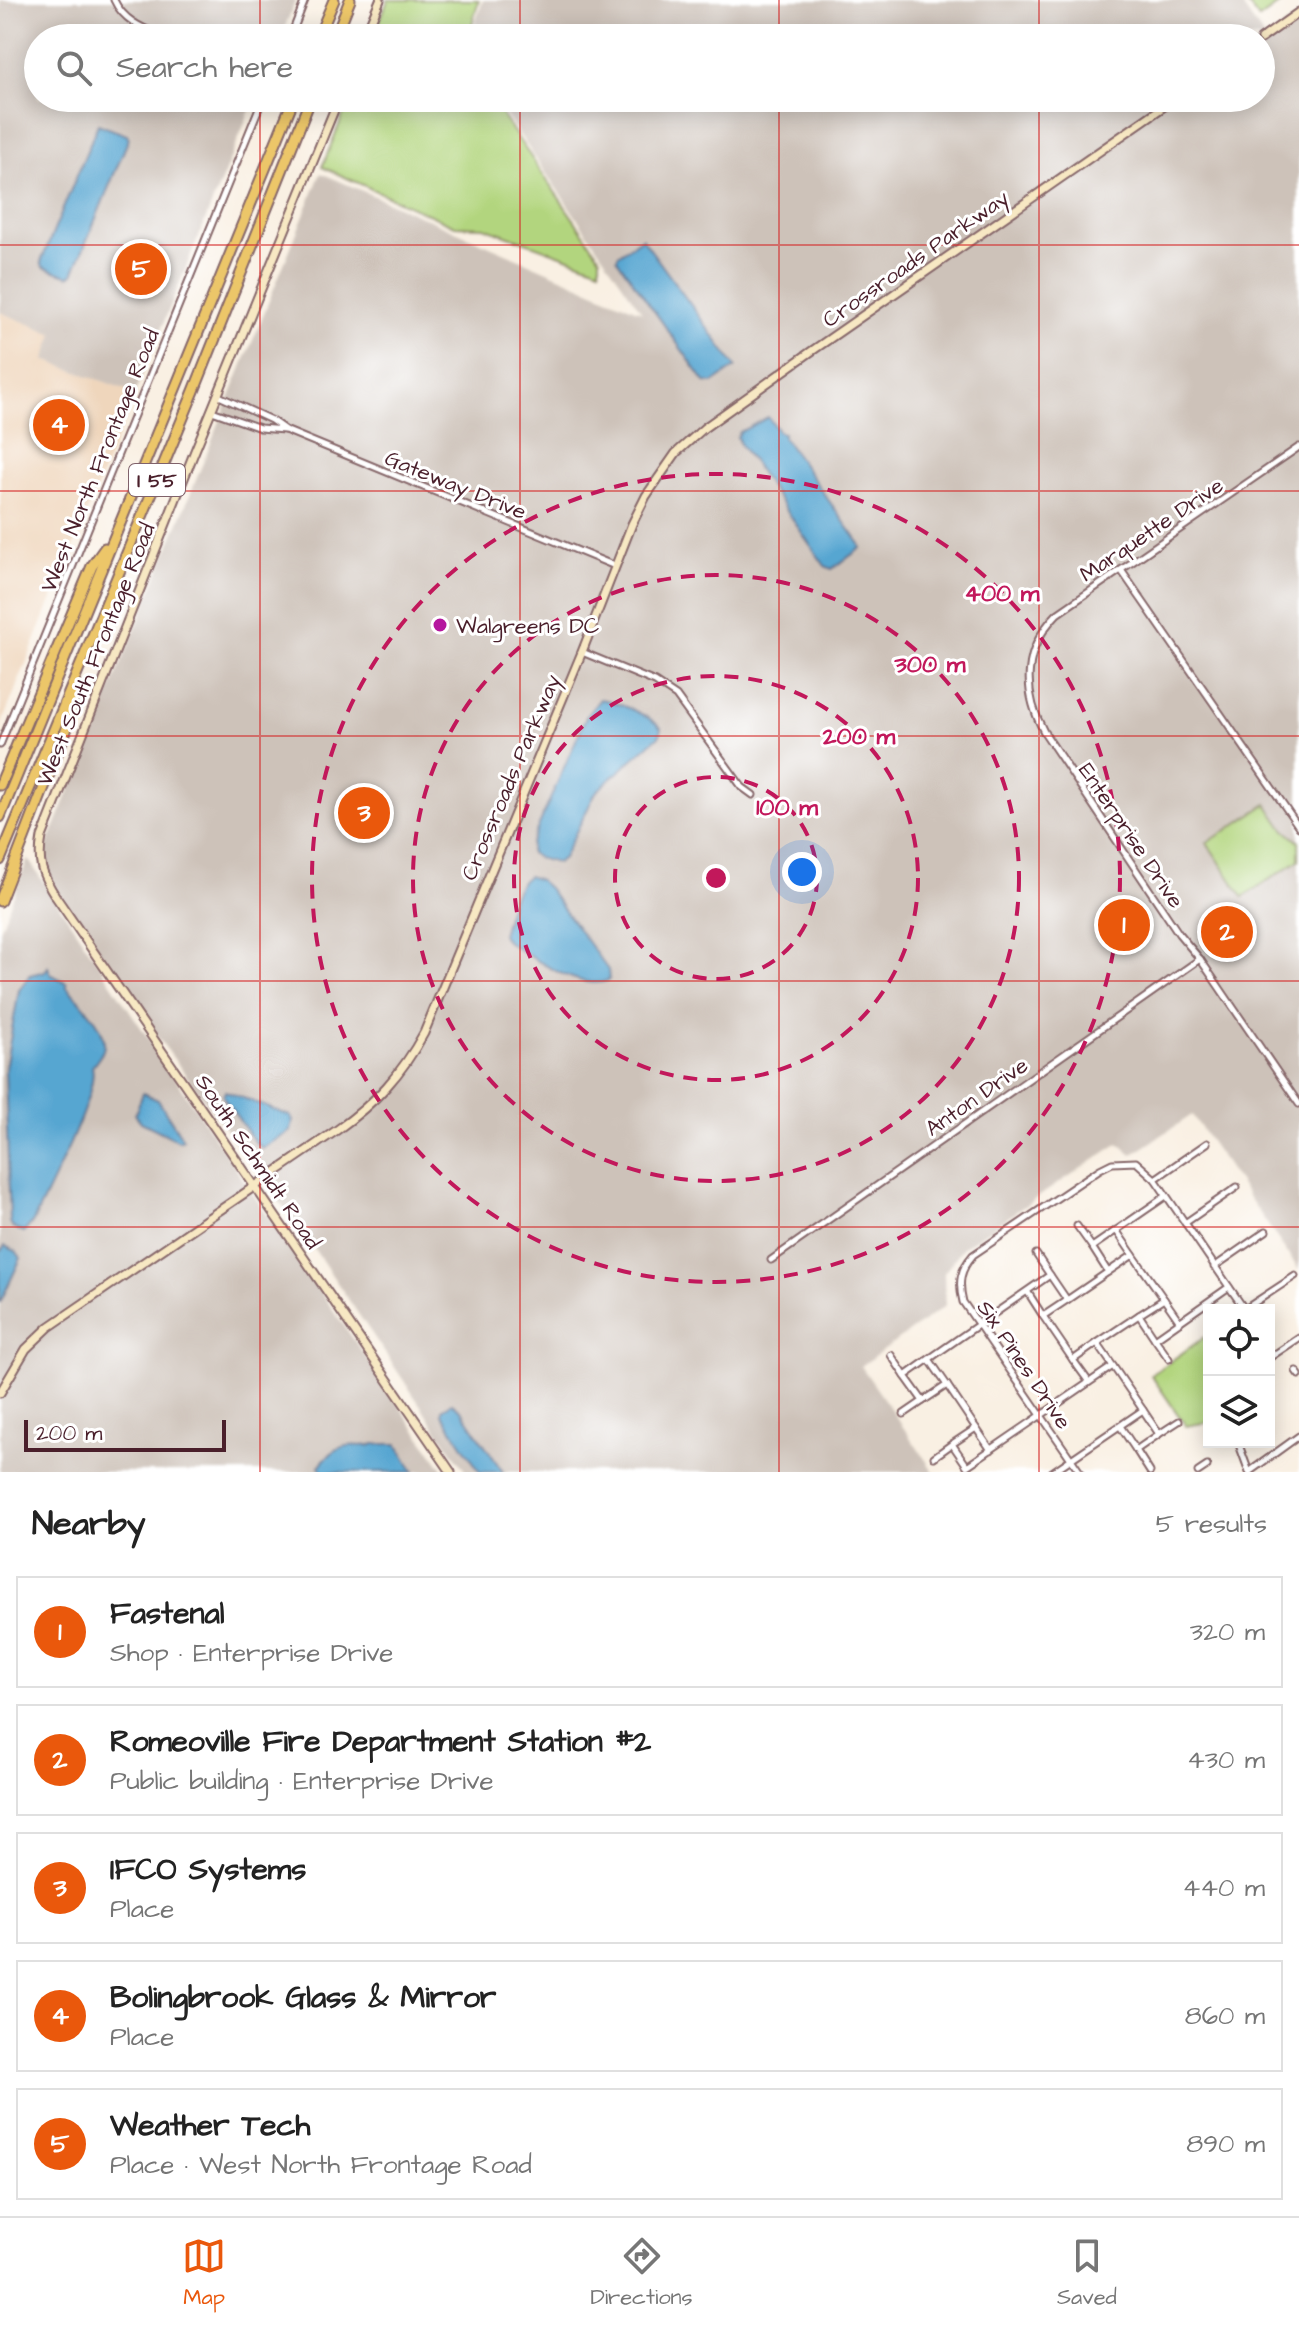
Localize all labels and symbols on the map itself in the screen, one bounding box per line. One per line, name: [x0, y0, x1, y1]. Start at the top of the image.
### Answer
street label: Crossroads Parkway: [816, 183, 1016, 336]
pin: 5: [115, 239, 167, 299]
street label: West North Frontage Road: [33, 324, 168, 597]
pin: 4: [33, 395, 85, 455]
street label: Gateway Drive: [380, 443, 531, 529]
road number: I 55: [129, 464, 185, 496]
street label: Marquette Drive: [1074, 471, 1230, 590]
street label: West South Frontage Road: [29, 518, 164, 791]
text: 400 m: [965, 577, 1040, 611]
place label: Walgreens DC: [456, 611, 600, 643]
marker: Walgreens DC: [431, 616, 449, 634]
text: 300 m: [894, 648, 966, 682]
street label: Crossroads Parkway: [454, 670, 570, 886]
text: 200 m: [822, 720, 895, 754]
street label: Enterprise Drive: [1071, 757, 1191, 915]
pin: 3: [338, 783, 390, 843]
text: 100 m: [756, 791, 818, 825]
your location: [782, 852, 822, 892]
centre of rings: [702, 864, 730, 892]
pin: 1: [1098, 895, 1150, 955]
pin: 2: [1201, 902, 1253, 962]
street label: Anton Drive: [919, 1050, 1035, 1144]
street label: South Schmidt Road: [188, 1068, 328, 1256]
street label: Six Pines Drive: [969, 1294, 1079, 1436]
scale bar: [24, 1416, 226, 1452]

